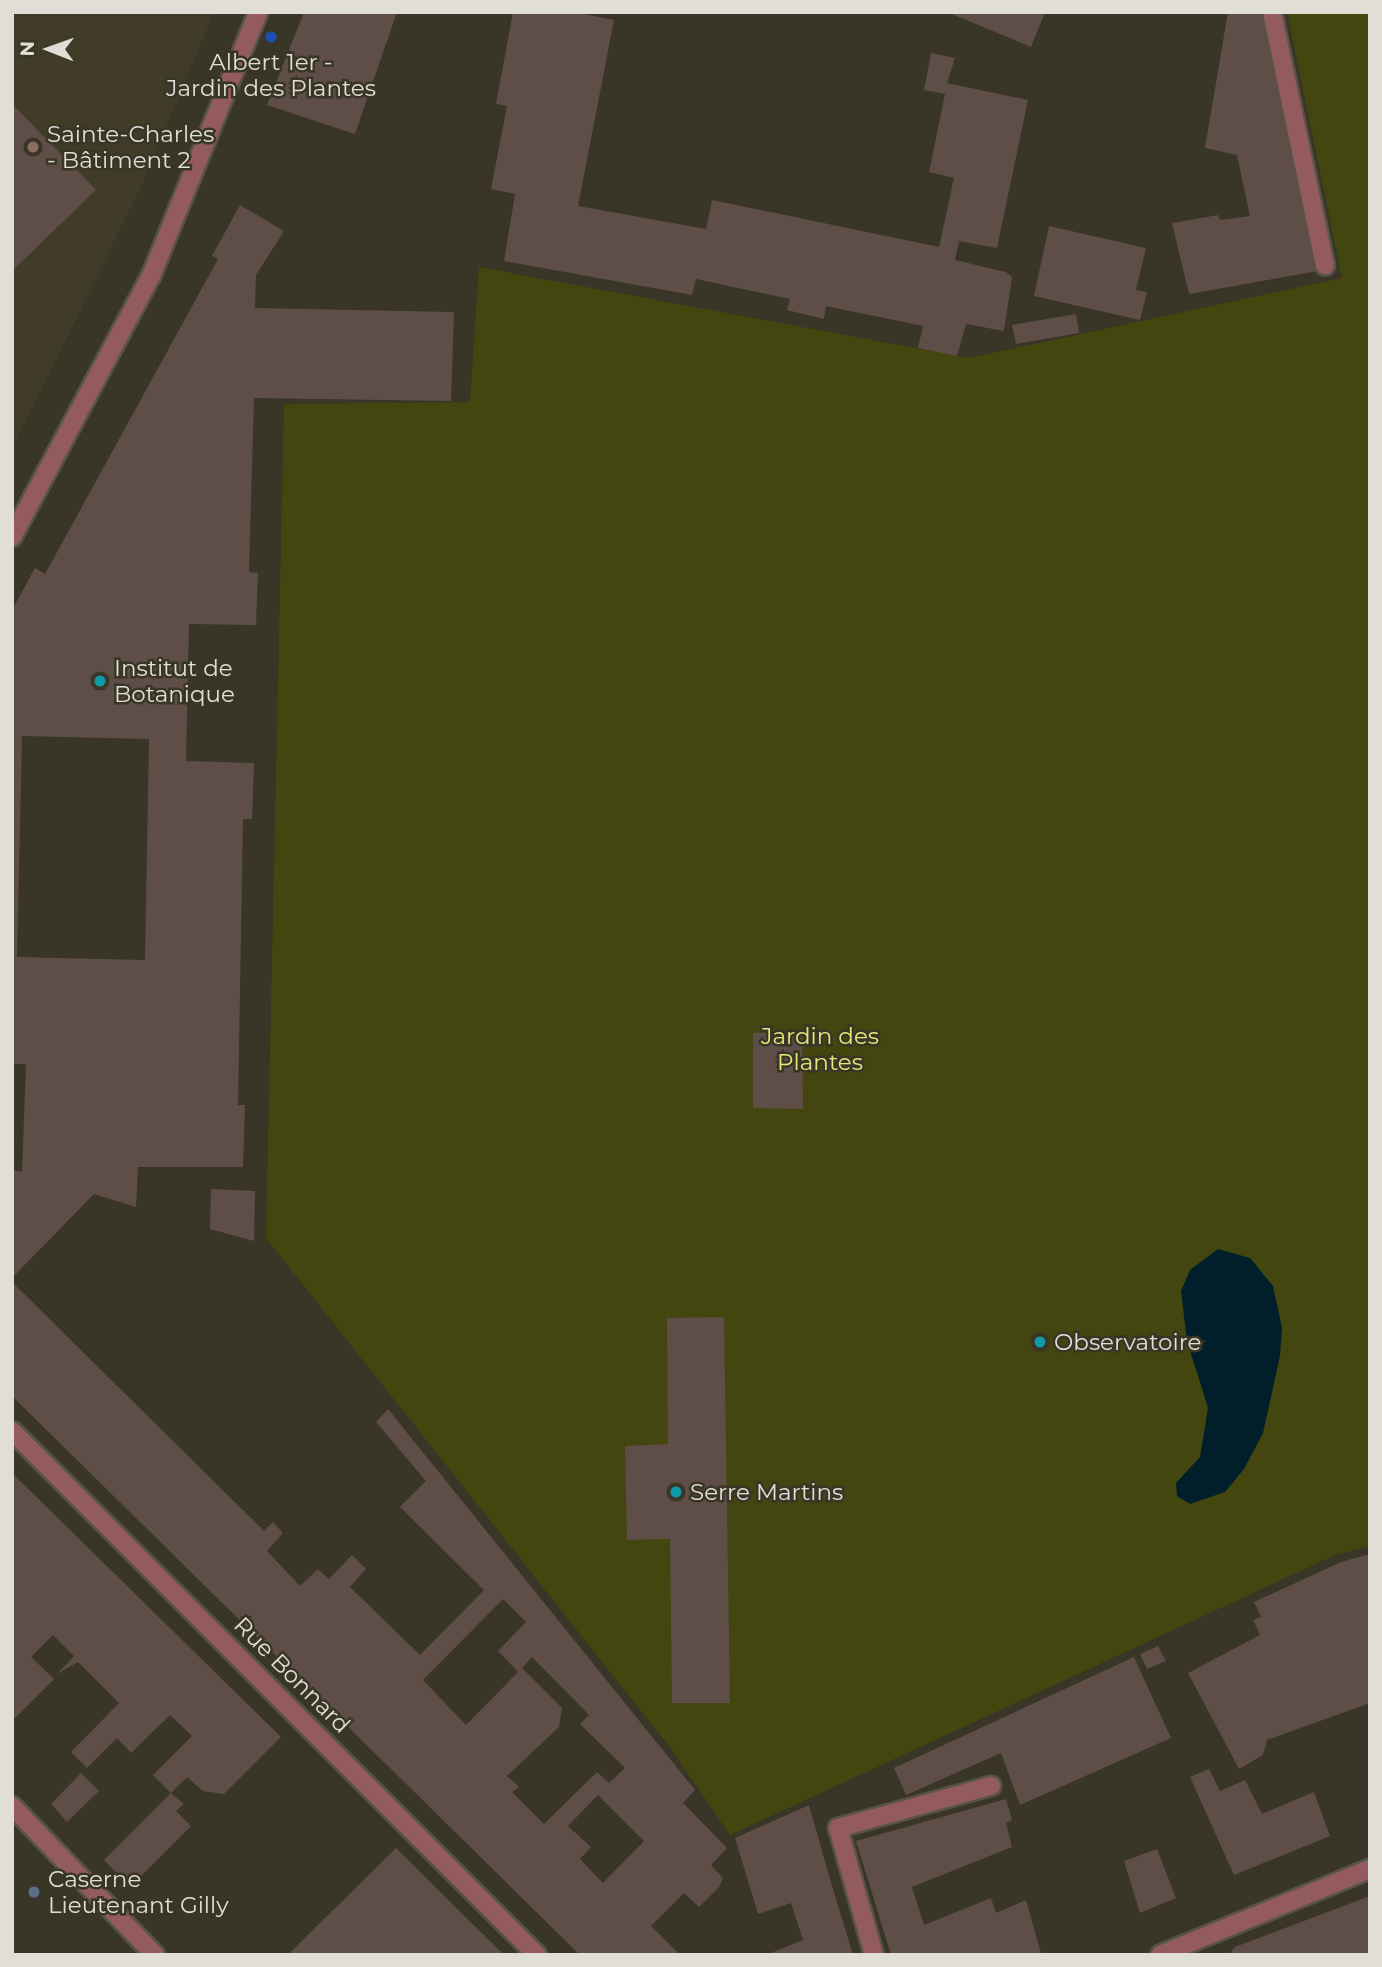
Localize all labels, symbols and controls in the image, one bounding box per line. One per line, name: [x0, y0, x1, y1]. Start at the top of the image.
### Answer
north arrow: [14, 14, 84, 84]
marker: Albert 1er - Jardin des Plantes: [263, 29, 279, 45]
text: N: [16, 41, 39, 57]
place label: Albert 1er - Jardin des Plantes: [166, 48, 376, 102]
place label: Sainte-Charles - Bâtiment 2: [47, 120, 214, 174]
marker: Sainte-Charles - Bâtiment 2: [25, 139, 41, 155]
place label: Institut de Botanique: [114, 654, 235, 708]
marker: Institut de Botanique: [92, 673, 108, 689]
park label: Jardin des Plantes: [761, 1022, 879, 1076]
place label: Observatoire: [1054, 1328, 1201, 1356]
marker: Observatoire: [1032, 1334, 1048, 1350]
place label: Serre Martins: [690, 1478, 843, 1506]
marker: Serre Martins: [668, 1484, 684, 1500]
street label: Rue Bonnard: [228, 1611, 356, 1739]
place label: Caserne Lieutenant Gilly: [48, 1865, 229, 1919]
marker: Caserne Lieutenant Gilly: [26, 1884, 42, 1900]

